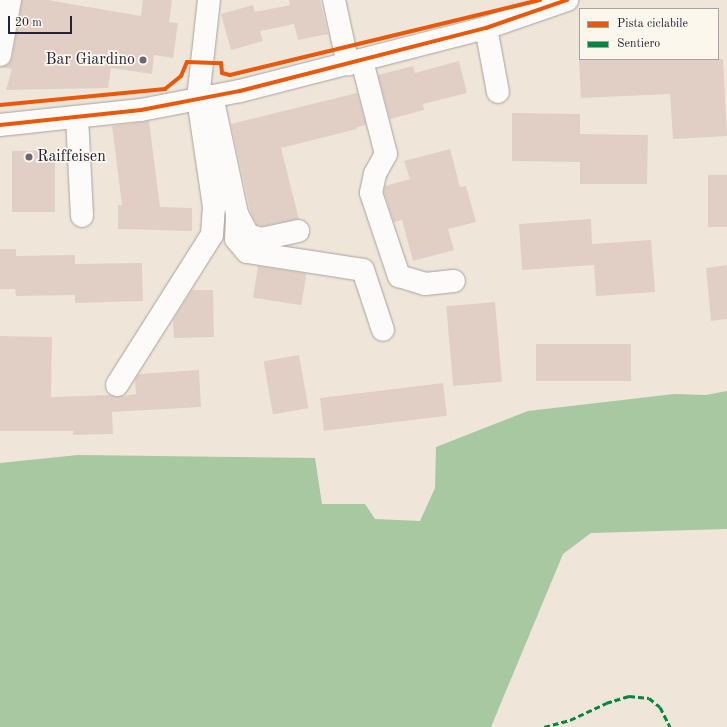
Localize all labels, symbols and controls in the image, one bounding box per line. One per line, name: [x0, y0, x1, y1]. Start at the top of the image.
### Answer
scale bar: [10, 8, 74, 34]
legend: [579, 8, 719, 60]
text: 20 m: [15, 17, 42, 29]
text: Pista ciclabile: [617, 18, 688, 30]
text: Sentiero: [617, 38, 660, 50]
place label: Bar Giardino: [45, 50, 135, 70]
marker: Bar Giardino: [138, 55, 148, 65]
place label: Raiffeisen: [37, 147, 106, 167]
marker: Raiffeisen: [24, 152, 34, 162]

